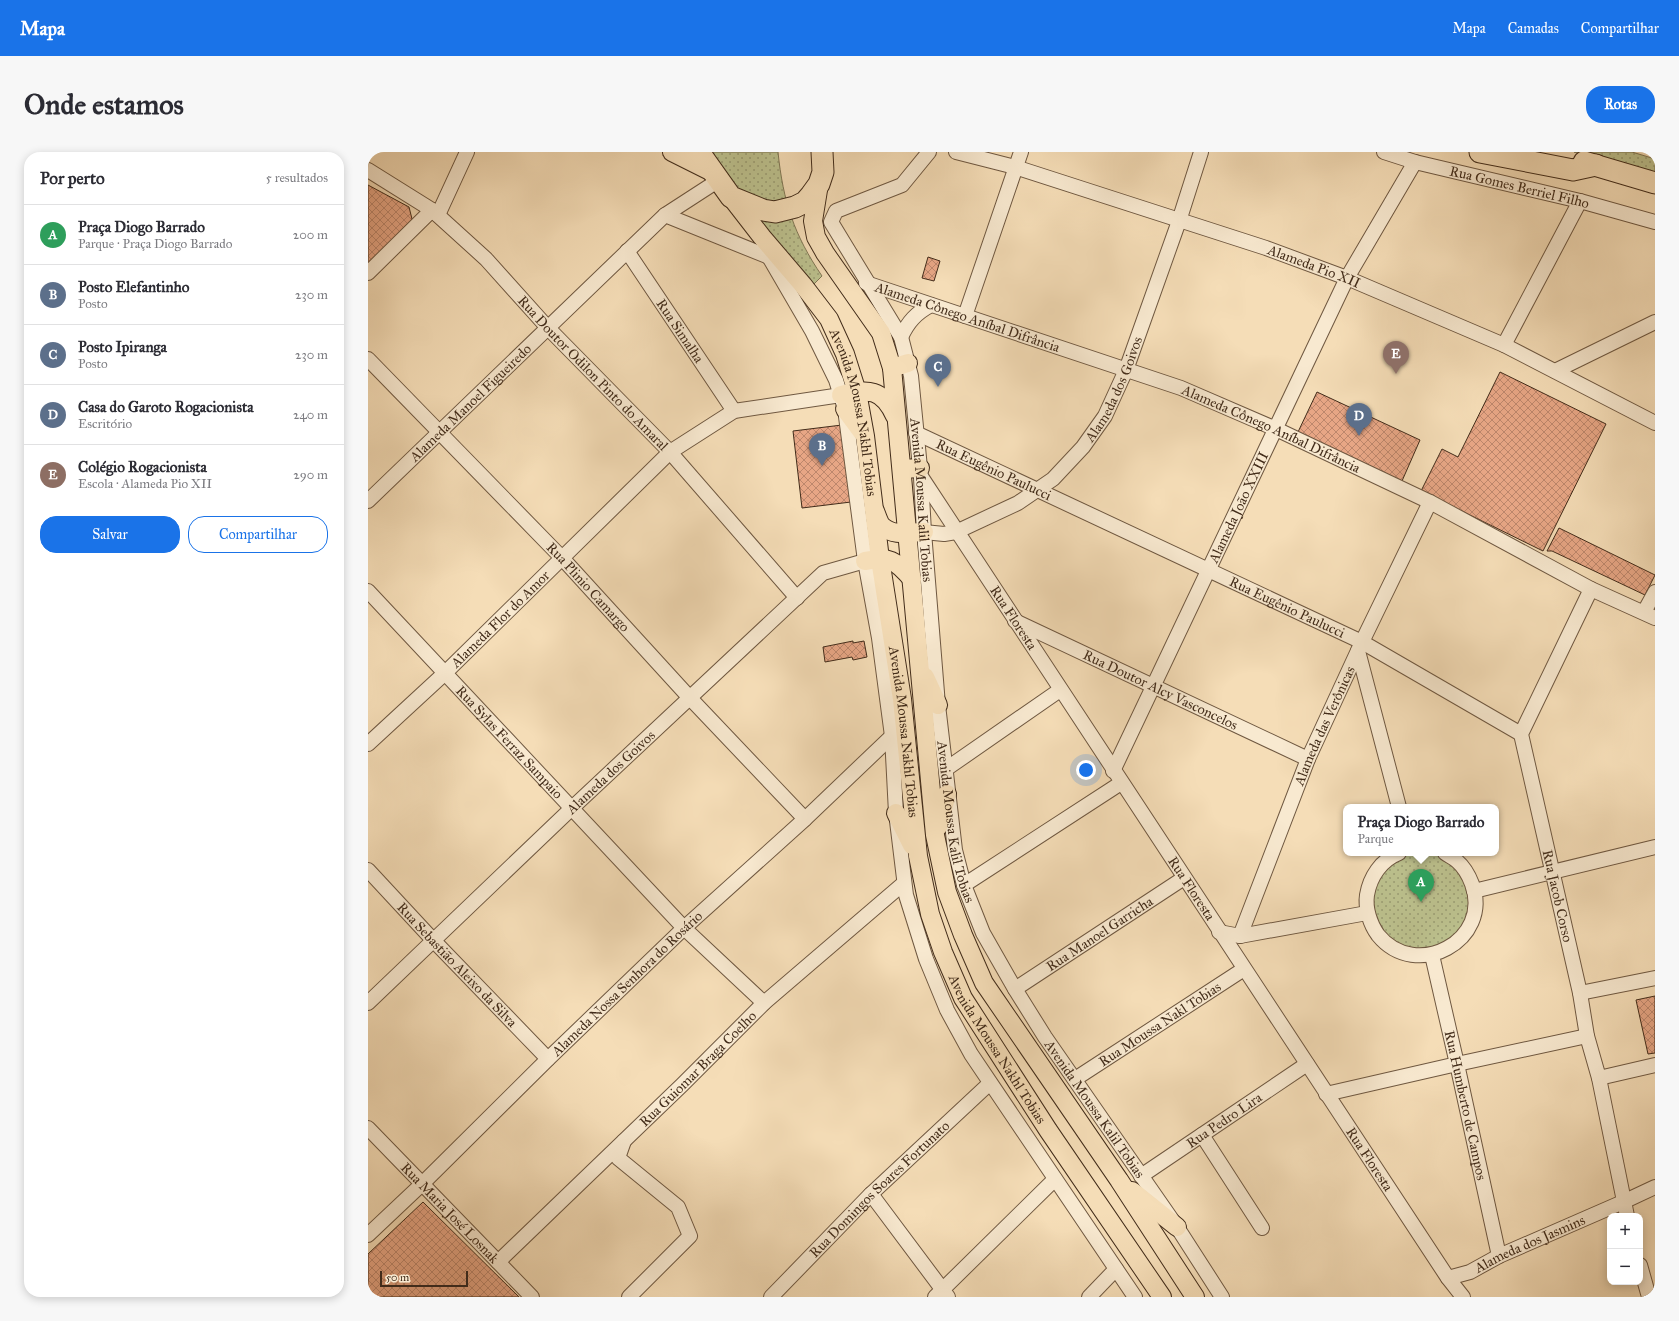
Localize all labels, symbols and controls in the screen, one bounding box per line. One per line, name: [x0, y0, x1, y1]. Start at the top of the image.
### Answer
text: Mapa: [20, 17, 65, 40]
text: Mapa: [1452, 20, 1486, 37]
text: Camadas: [1508, 20, 1559, 37]
text: Compartilhar: [1581, 20, 1659, 37]
button: Rotas: [1586, 86, 1655, 123]
text: Onde estamos: [24, 87, 184, 122]
street label: Rua Gomes Berriel Filho: [1448, 162, 1591, 212]
text: Por perto: [40, 168, 105, 189]
text: 5 resultados: [266, 170, 328, 186]
text: Praça Diogo Barrado: [78, 218, 205, 236]
text: A: [49, 227, 57, 243]
text: 200 m: [293, 227, 328, 243]
text: Parque · Praça Diogo Barrado: [78, 236, 232, 252]
street label: Alameda Pio XII: [1265, 241, 1363, 291]
text: Posto Elefantinho: [78, 278, 190, 296]
street label: Alameda Cônego Aníbal Difrância: [872, 278, 1062, 356]
text: B: [49, 287, 57, 303]
text: 230 m: [295, 287, 328, 303]
street label: Rua Doutor Odilon Pinto do Amaral: [514, 292, 672, 454]
text: Posto: [78, 296, 108, 312]
street label: Rua Simalha: [653, 296, 708, 366]
street label: Avenida Moussa Nakhl Tobias: [826, 325, 881, 497]
street label: Alameda dos Goivos: [1080, 334, 1146, 446]
text: Posto Ipiranga: [78, 338, 167, 356]
street label: Alameda Manoel Figueiredo: [405, 340, 535, 466]
pin: E: [1383, 341, 1409, 374]
text: C: [49, 347, 57, 363]
text: 230 m: [295, 347, 328, 363]
pin: C: [925, 354, 951, 387]
text: Posto: [78, 356, 108, 372]
street label: Alameda Cônego Aníbal Difrância: [1179, 382, 1363, 476]
text: Casa do Garoto Rogacionista: [78, 398, 254, 416]
pin: D: [1346, 403, 1372, 436]
text: D: [48, 407, 58, 423]
text: 240 m: [293, 407, 328, 423]
text: Escritório: [78, 416, 132, 432]
street label: Avenida Moussa Kalil Tobias: [907, 416, 937, 583]
pin: B: [809, 433, 835, 466]
street label: Rua Eugênio Paulucci: [933, 435, 1054, 504]
street label: Alameda João XXIII: [1204, 449, 1272, 566]
text: Colégio Rogacionista: [78, 458, 207, 476]
text: E: [48, 467, 58, 483]
text: 290 m: [293, 467, 328, 483]
text: Escola · Alameda Pio XII: [78, 476, 212, 492]
button: Salvar: [40, 516, 180, 553]
button: Compartilhar: [188, 516, 328, 553]
street label: Rua Plinio Camargo: [543, 539, 634, 635]
street label: Alameda Flor do Amor: [446, 566, 554, 672]
street label: Rua Eugênio Paulucci: [1227, 573, 1348, 641]
street label: Rua Floresta: [987, 582, 1041, 653]
street label: Avenida Moussa Nakhl Tobias: [885, 644, 923, 818]
street label: Rua Doutor Alcy Vasconcelos: [1081, 646, 1241, 733]
street label: Alameda das Verônicas: [1290, 663, 1358, 789]
street label: Rua Sylas Ferraz Sampaio: [453, 682, 567, 802]
street label: Alameda dos Goivos: [562, 726, 658, 818]
street label: Avenida Moussa Kalil Tobias: [934, 739, 979, 905]
your location: [1076, 760, 1096, 780]
popup: [1343, 804, 1499, 856]
text: Praça Diogo Barrado: [1358, 813, 1484, 831]
text: Parque: [1358, 831, 1394, 847]
street label: Rua Jacob Corso: [1539, 848, 1577, 944]
street label: Rua Floresta: [1165, 853, 1219, 924]
pin: A: [1408, 869, 1434, 902]
street label: Rua Manoel Garricha: [1043, 892, 1156, 975]
street label: Rua Sebastião Aleixo da Silva: [394, 899, 521, 1030]
street label: Alameda Nossa Senhora do Rosário: [547, 907, 706, 1060]
street label: Avenida Moussa Nakhl Tobias: [945, 971, 1050, 1127]
street label: Rua Moussa Nakl Tobias: [1095, 978, 1224, 1070]
street label: Rua Guiomar Braga Coelho: [636, 1007, 760, 1130]
street label: Rua Humberto de Campos: [1441, 1029, 1491, 1182]
street label: Avenida Moussa Kalil Tobias: [1040, 1036, 1149, 1181]
street label: Rua Pedro Lira: [1183, 1089, 1265, 1152]
street label: Rua Domingos Soares Fortunato: [806, 1117, 953, 1261]
street label: Rua Floresta: [1343, 1124, 1397, 1194]
street label: Rua Maria José Losnak: [398, 1159, 503, 1267]
street label: Alameda dos Jasmins: [1471, 1211, 1588, 1277]
map controls: [1607, 1213, 1643, 1285]
button: +: [1607, 1213, 1643, 1249]
button: −: [1607, 1249, 1643, 1285]
scale bar: [380, 1269, 468, 1288]
text: 50 m: [386, 1271, 409, 1284]

